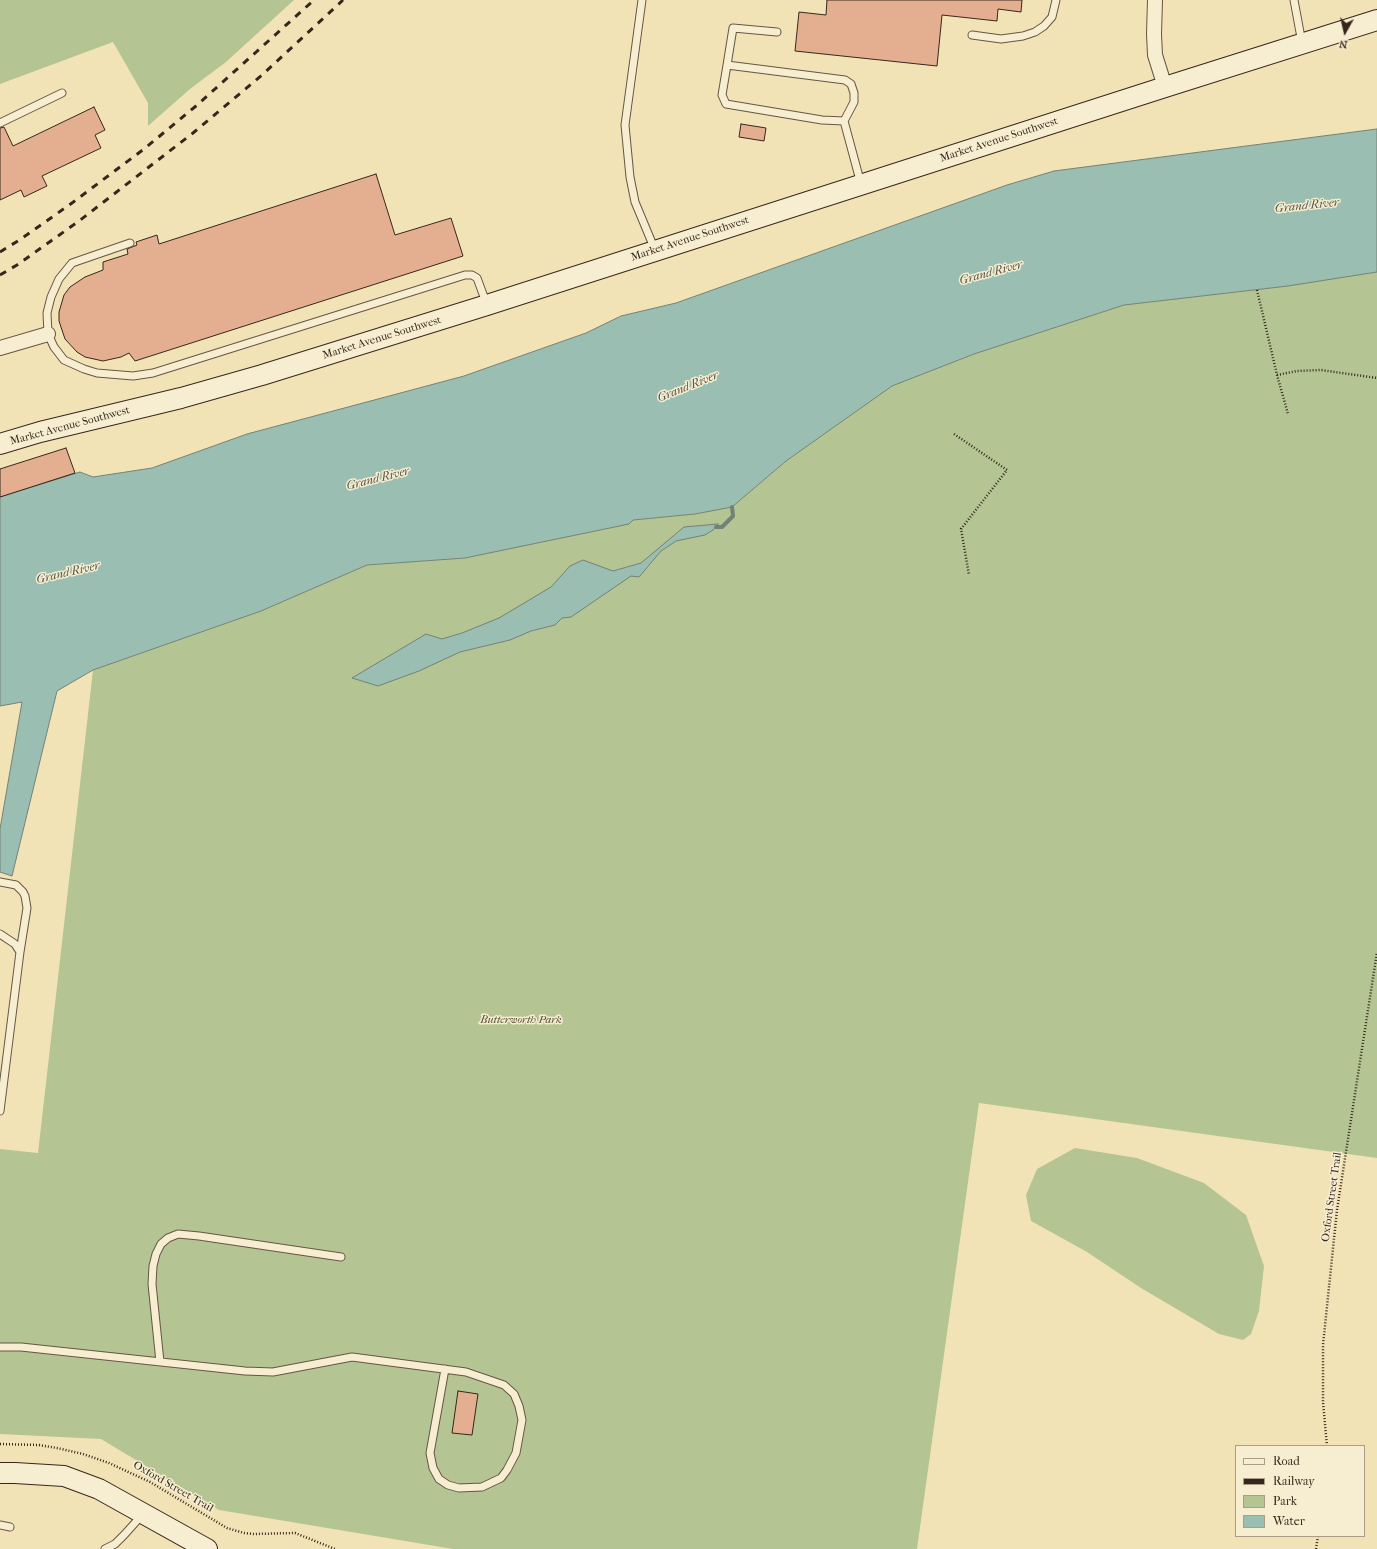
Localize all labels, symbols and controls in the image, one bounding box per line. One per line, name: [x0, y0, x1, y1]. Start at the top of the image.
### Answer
north arrow: [1325, 12, 1365, 52]
text: N: [1338, 37, 1348, 51]
street label: Market Avenue Southwest: [938, 115, 1060, 165]
water label: Grand River: [1274, 195, 1340, 217]
street label: Market Avenue Southwest: [629, 214, 751, 264]
water label: Grand River: [958, 258, 1024, 288]
street label: Market Avenue Southwest: [321, 314, 443, 362]
water label: Grand River: [655, 368, 721, 406]
street label: Market Avenue Southwest: [9, 404, 131, 448]
water label: Grand River: [345, 464, 411, 494]
water label: Grand River: [35, 559, 101, 587]
park label: Butterworth Park: [480, 1013, 562, 1027]
street label: Oxford Street Trail: [1319, 1151, 1345, 1243]
legend: [1235, 1445, 1365, 1537]
text: Road: [1273, 1454, 1300, 1468]
street label: Oxford Street Trail: [131, 1459, 215, 1515]
text: Railway: [1273, 1474, 1315, 1488]
text: Park: [1273, 1494, 1297, 1508]
text: Water: [1273, 1514, 1305, 1528]

